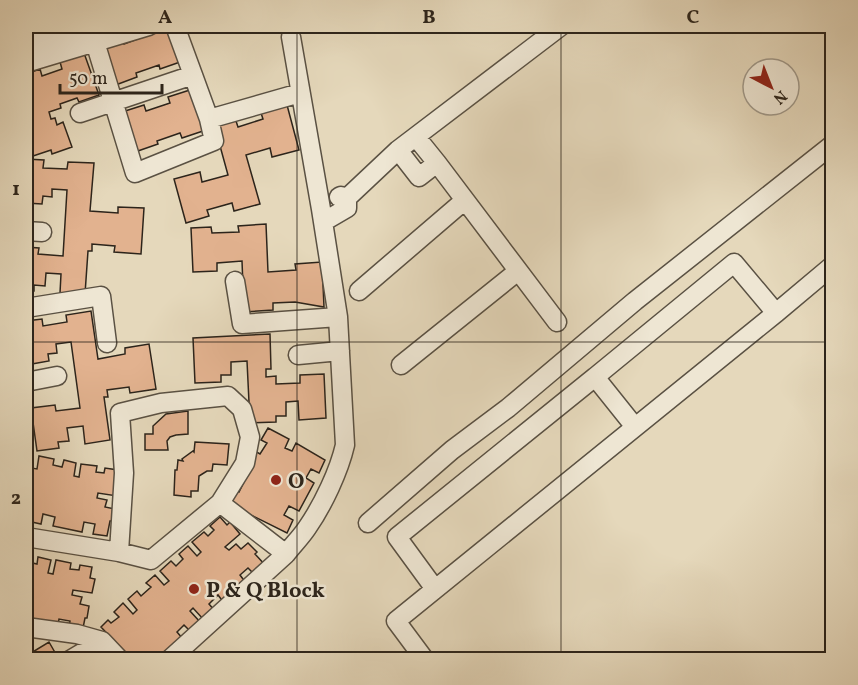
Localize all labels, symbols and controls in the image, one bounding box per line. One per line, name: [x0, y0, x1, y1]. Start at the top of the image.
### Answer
text: A: [158, 4, 172, 32]
text: B: [422, 4, 436, 32]
text: C: [687, 4, 700, 32]
scale bar: [60, 57, 162, 95]
north arrow: [741, 57, 801, 117]
text: 50 m: [69, 67, 108, 92]
text: N: [768, 85, 791, 109]
text: 1: [12, 176, 20, 204]
place label: O: [288, 467, 304, 498]
marker: O: [269, 473, 283, 487]
text: 2: [11, 485, 21, 513]
place label: P & Q Block: [206, 576, 325, 607]
marker: P & Q Block: [187, 582, 201, 596]

